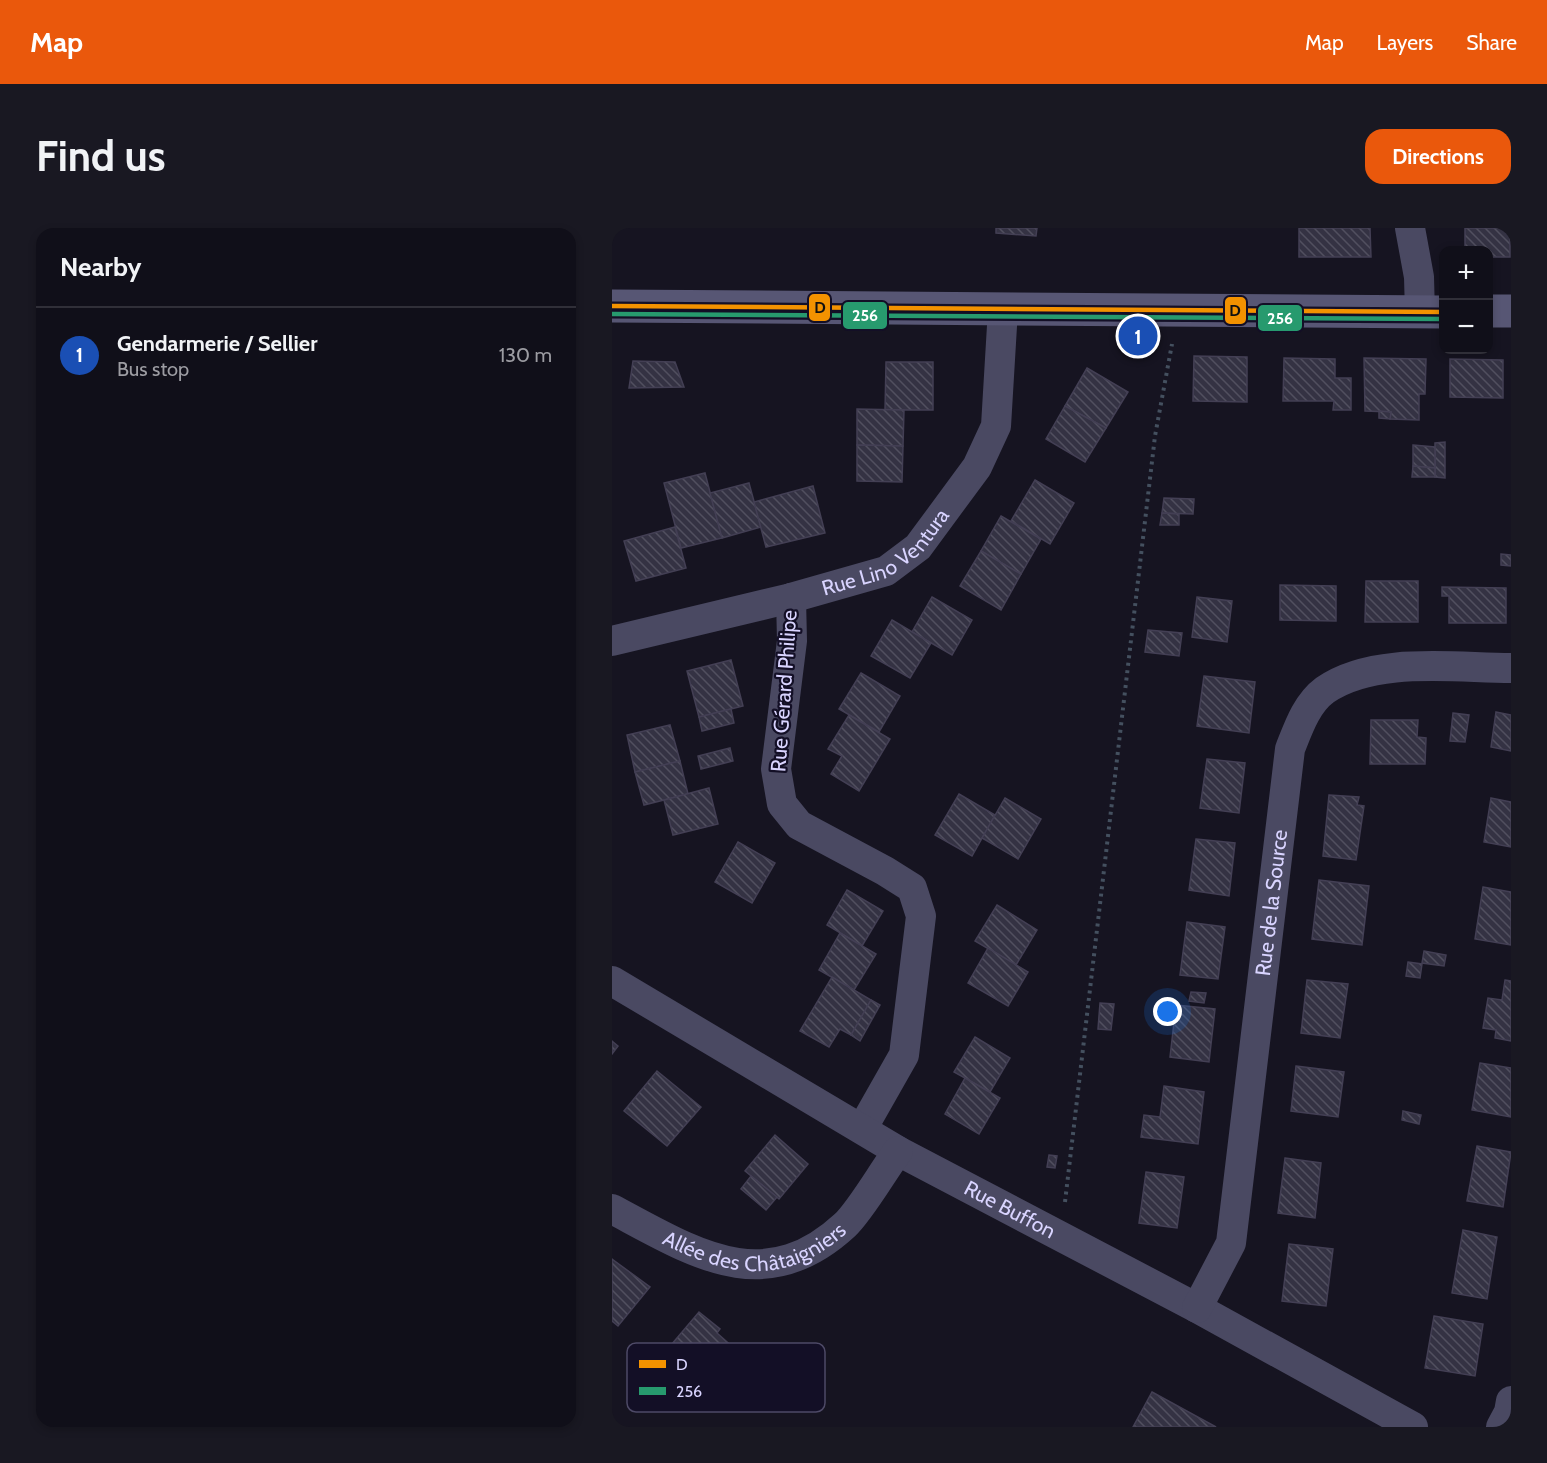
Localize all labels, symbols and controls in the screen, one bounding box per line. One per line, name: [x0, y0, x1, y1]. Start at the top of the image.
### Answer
text: Map: [30, 25, 83, 59]
text: Map: [1305, 30, 1344, 55]
text: Layers: [1377, 30, 1433, 55]
text: Share: [1466, 30, 1517, 55]
button: Directions: [1365, 129, 1511, 184]
text: Find us: [36, 130, 165, 182]
map controls: [1439, 246, 1493, 354]
button: +: [1439, 246, 1493, 300]
text: Nearby: [60, 251, 141, 283]
line badge: D: [808, 293, 831, 322]
line badge: D: [1224, 296, 1247, 325]
text: D: [814, 298, 826, 317]
button: −: [1439, 300, 1493, 354]
line badge: 256: [842, 301, 888, 330]
text: D: [1229, 301, 1241, 320]
line badge: 256: [1257, 304, 1303, 332]
text: 256: [852, 306, 878, 325]
text: 256: [1267, 309, 1293, 328]
pin: 1: [1118, 314, 1158, 358]
text: Gendarmerie / Sellier: [117, 330, 317, 357]
text: 1: [76, 343, 83, 367]
text: 130 m: [499, 343, 552, 367]
text: Bus stop: [117, 357, 189, 381]
street label: Rue Lino Ventura: [819, 504, 954, 601]
street label: Rue Gérard Philipe: [765, 609, 802, 773]
street label: Rue de la Source: [1250, 828, 1292, 977]
your location: [1153, 997, 1182, 1026]
street label: Rue Buffon: [960, 1175, 1060, 1243]
street label: Allée des Châtaigniers: [655, 1208, 849, 1244]
text: Allée des Châtaigniers: [659, 1217, 851, 1276]
legend: [627, 1343, 825, 1412]
text: D: [676, 1355, 688, 1374]
text: 256: [676, 1382, 702, 1401]

